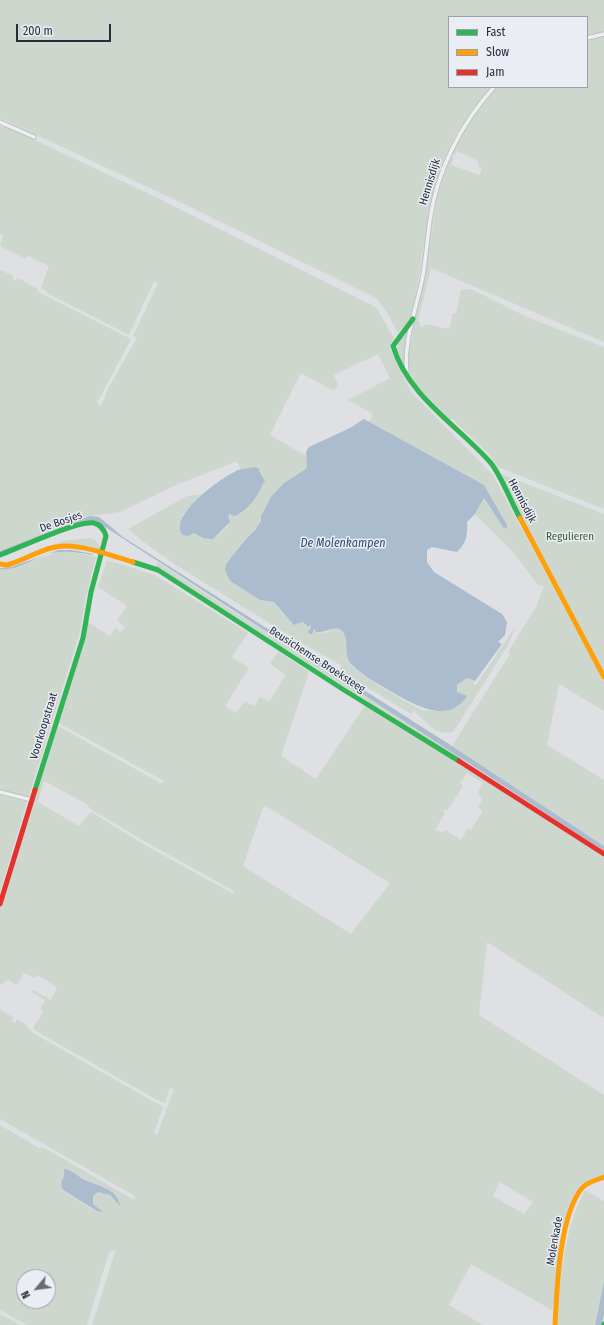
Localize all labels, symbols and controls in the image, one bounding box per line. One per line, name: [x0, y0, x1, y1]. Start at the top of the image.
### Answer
scale bar: [18, 16, 113, 42]
legend: [448, 16, 588, 88]
text: 200 m: [23, 24, 53, 38]
text: Fast: [486, 25, 505, 39]
text: Slow: [486, 45, 509, 59]
text: Jam: [486, 65, 504, 79]
street label: Hennisdijk: [417, 157, 443, 207]
street label: Hennisdijk: [505, 477, 539, 525]
street label: De Bosjes: [38, 509, 84, 535]
park label: Regulieren: [546, 530, 594, 544]
water label: De Molenkampen: [301, 537, 385, 551]
street label: Beusichemse Broeksteeg: [267, 624, 367, 696]
street label: Voorkoopstraat: [28, 691, 60, 761]
street label: Molenkade: [544, 1216, 566, 1266]
north arrow: [16, 1269, 56, 1309]
text: N: [19, 1289, 33, 1301]

